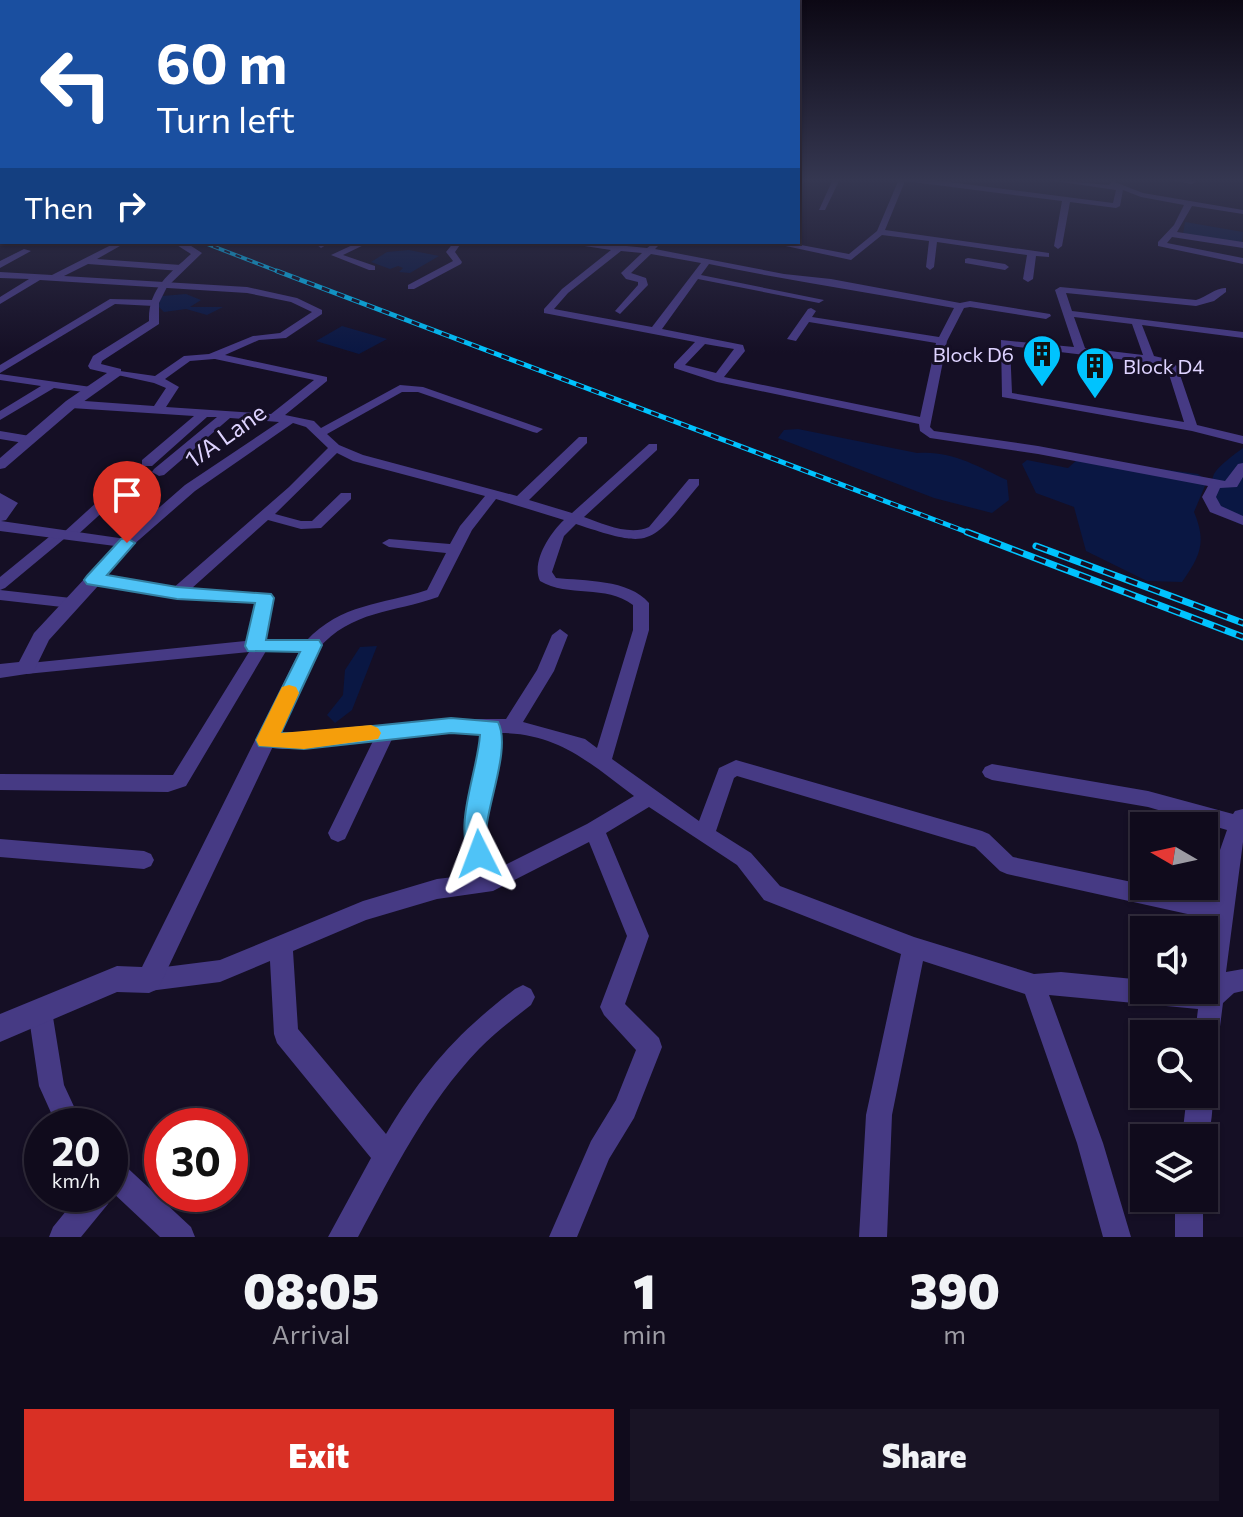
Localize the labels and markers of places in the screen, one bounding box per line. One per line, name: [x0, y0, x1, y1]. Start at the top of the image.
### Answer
building icon: Block D6: [1021, 333, 1063, 388]
place label: Block D6: [933, 342, 1014, 366]
building icon: Block D4: [1074, 345, 1116, 400]
place label: Block D4: [1123, 354, 1204, 378]
pin: [93, 461, 161, 543]

